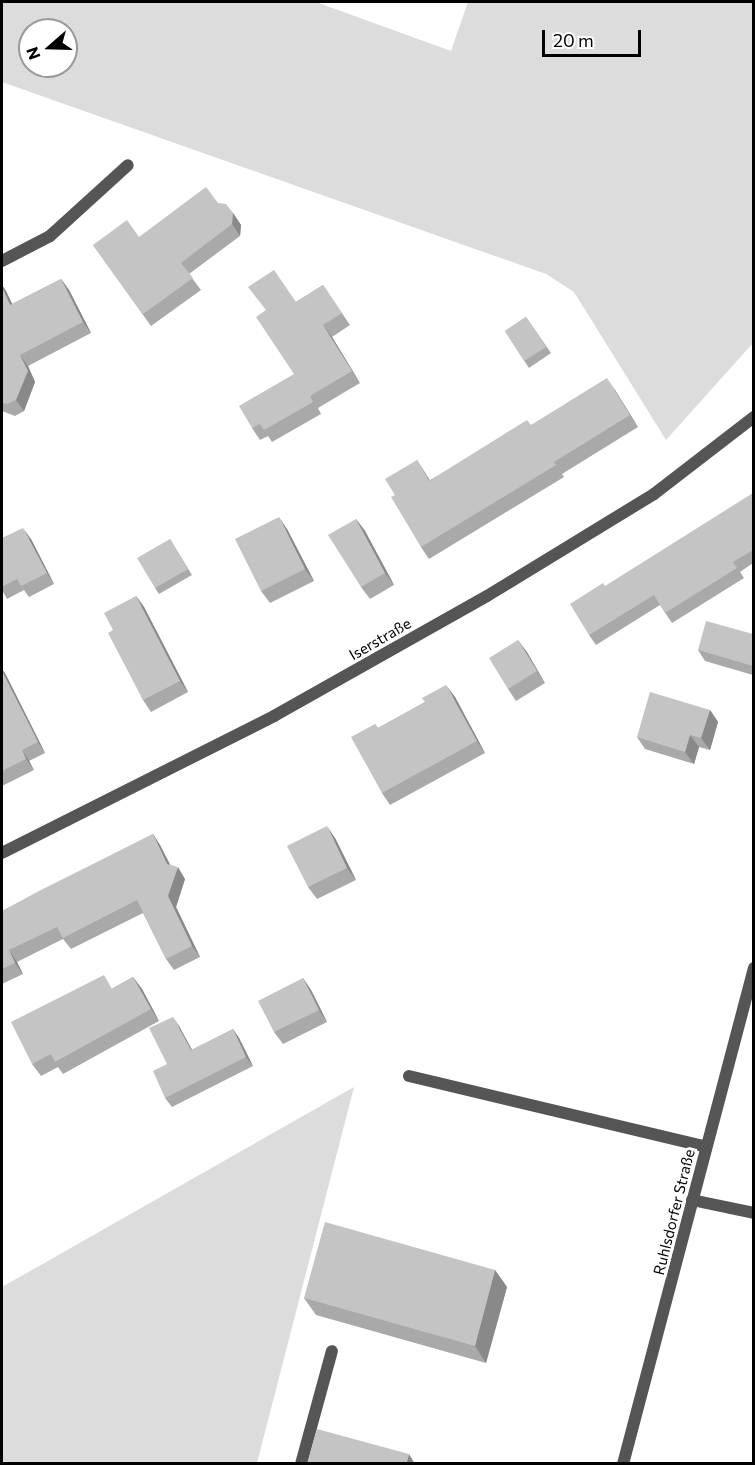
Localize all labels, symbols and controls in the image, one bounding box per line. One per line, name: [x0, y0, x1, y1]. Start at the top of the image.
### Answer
north arrow: [18, 18, 78, 78]
scale bar: [545, 18, 644, 56]
text: 20 m: [553, 29, 594, 51]
text: N: [22, 45, 43, 63]
street label: Iserstraße: [346, 614, 414, 664]
street label: Ruhlsdorfer Straße: [650, 1147, 698, 1277]

